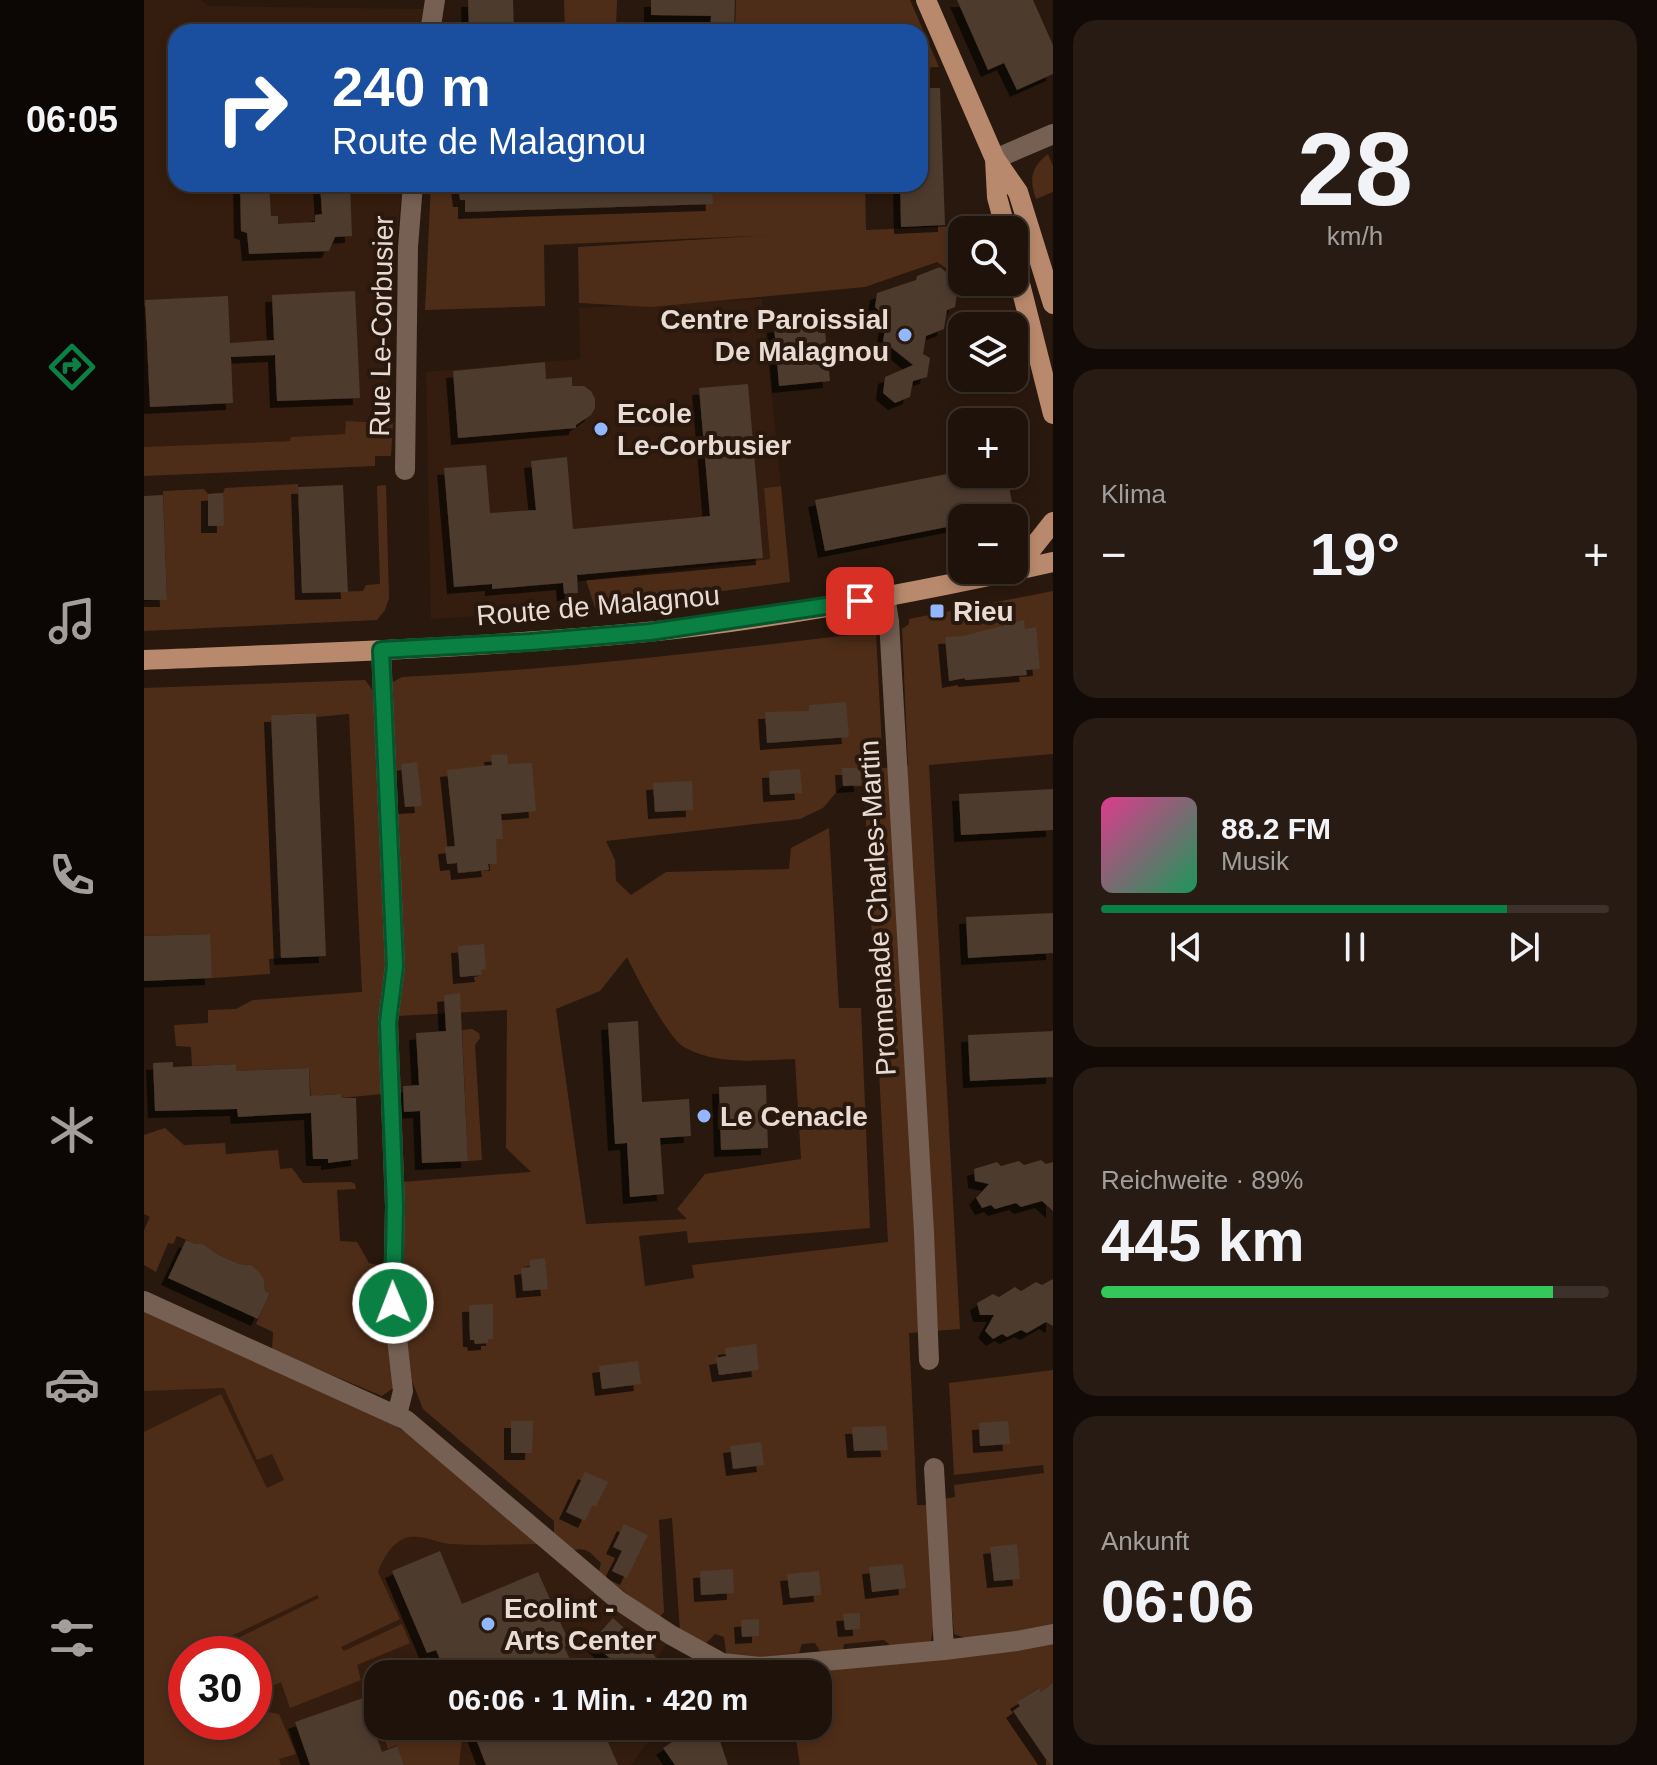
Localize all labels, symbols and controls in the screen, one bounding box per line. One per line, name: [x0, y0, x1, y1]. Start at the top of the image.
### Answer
text: 240 m: [332, 55, 491, 118]
icon: right: [200, 56, 304, 160]
text: 06:05: [26, 99, 118, 140]
text: 28: [1297, 111, 1413, 227]
text: Route de Malagnou: [332, 121, 646, 162]
street label: Rue Le-Corbusier: [364, 215, 399, 437]
map controls: [948, 216, 1028, 584]
button: search: [948, 216, 1028, 296]
text: km/h: [1327, 221, 1383, 251]
place label: Centre Paroissial De Malagnou: [660, 304, 889, 367]
button: layers: [948, 312, 1028, 392]
marker: Centre Paroissial De Malagnou: [896, 326, 914, 344]
icon: directions: [44, 339, 100, 395]
place label: Ecole Le-Corbusier: [617, 398, 791, 461]
button: +: [948, 408, 1028, 488]
marker: Ecole Le-Corbusier: [592, 420, 610, 438]
text: Klima: [1101, 479, 1166, 509]
button: −: [948, 504, 1028, 584]
text: 19°: [1310, 521, 1400, 588]
text: −: [1101, 530, 1127, 579]
text: +: [1583, 530, 1609, 579]
pin: [826, 567, 894, 635]
street label: Route de Malagnou: [475, 579, 721, 632]
icon: arrive: [838, 579, 882, 623]
icon: music: [44, 593, 100, 649]
place label: Rieu: [953, 596, 1014, 627]
marker: Rieu: [928, 602, 946, 620]
street label: Promenade Charles-Martin: [853, 739, 902, 1077]
text: 88.2 FM: [1221, 812, 1331, 845]
text: Musik: [1221, 846, 1289, 876]
icon: phone: [44, 847, 100, 903]
icon: previous: [1164, 925, 1208, 969]
icon: pause: [1333, 925, 1377, 969]
icon: next: [1502, 925, 1546, 969]
place label: Le Cenacle: [720, 1101, 868, 1132]
icon: climate: [44, 1102, 100, 1158]
marker: Le Cenacle: [695, 1107, 713, 1125]
text: Reichweite · 89%: [1101, 1165, 1303, 1195]
text: 445 km: [1101, 1207, 1305, 1274]
position arrow: [351, 1261, 435, 1345]
icon: car: [44, 1356, 100, 1412]
text: Ankunft: [1101, 1526, 1189, 1556]
text: 06:06: [1101, 1568, 1254, 1635]
place label: Ecolint - Arts Center: [504, 1593, 657, 1656]
icon: filters: [44, 1610, 100, 1666]
marker: Ecolint - Arts Center: [479, 1615, 497, 1633]
speed limit sign: 30: [168, 1636, 272, 1740]
text: 06:06 · 1 Min. · 420 m: [448, 1683, 748, 1716]

